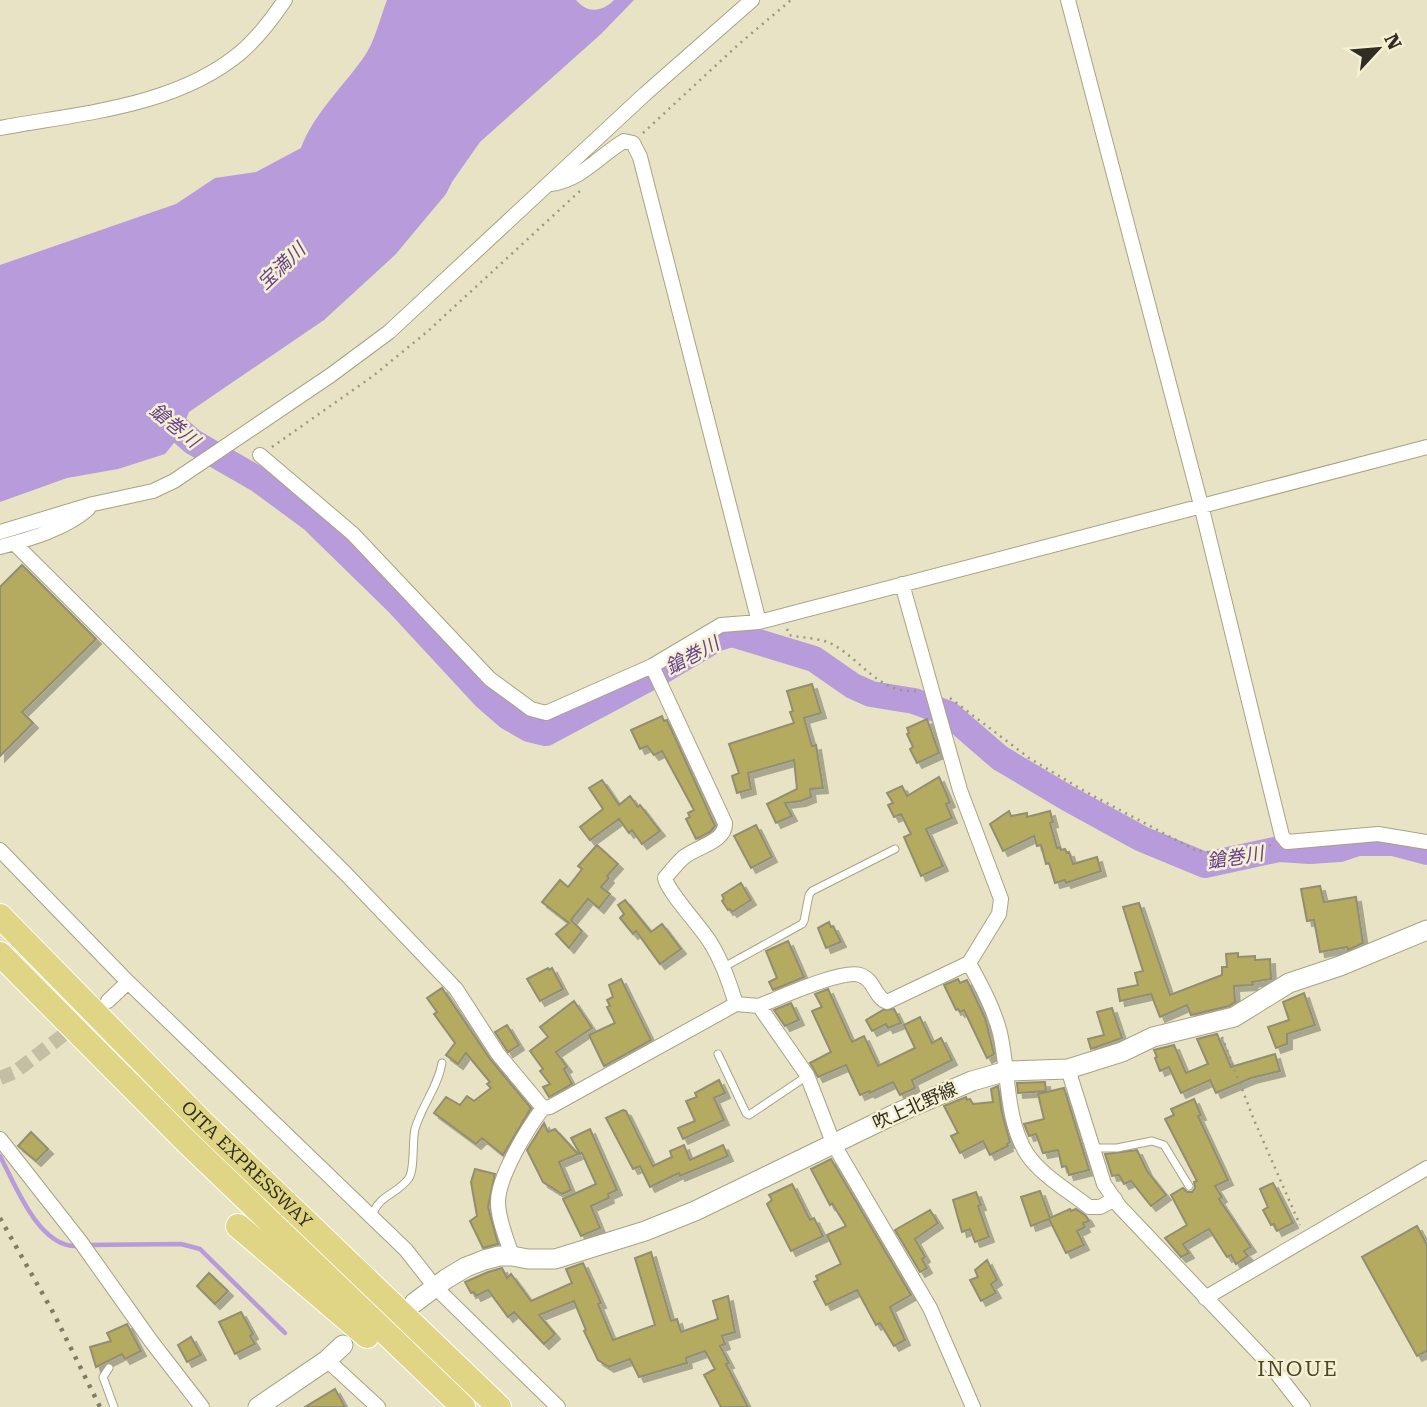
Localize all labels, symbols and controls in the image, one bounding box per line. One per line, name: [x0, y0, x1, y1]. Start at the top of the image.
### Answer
north arrow: [1343, 14, 1413, 84]
text: N: [1379, 30, 1407, 54]
water label: 宝満川: [253, 237, 311, 294]
water label: 鎗巻川: [145, 399, 206, 454]
water label: 鎗巻川: [662, 631, 725, 679]
water label: 鎗巻川: [1205, 841, 1267, 873]
street label: 吹上北野線: [869, 1078, 960, 1133]
street label: OITA EXPRESSWAY: [177, 1096, 317, 1232]
district label: INOUE: [1257, 1357, 1339, 1381]

